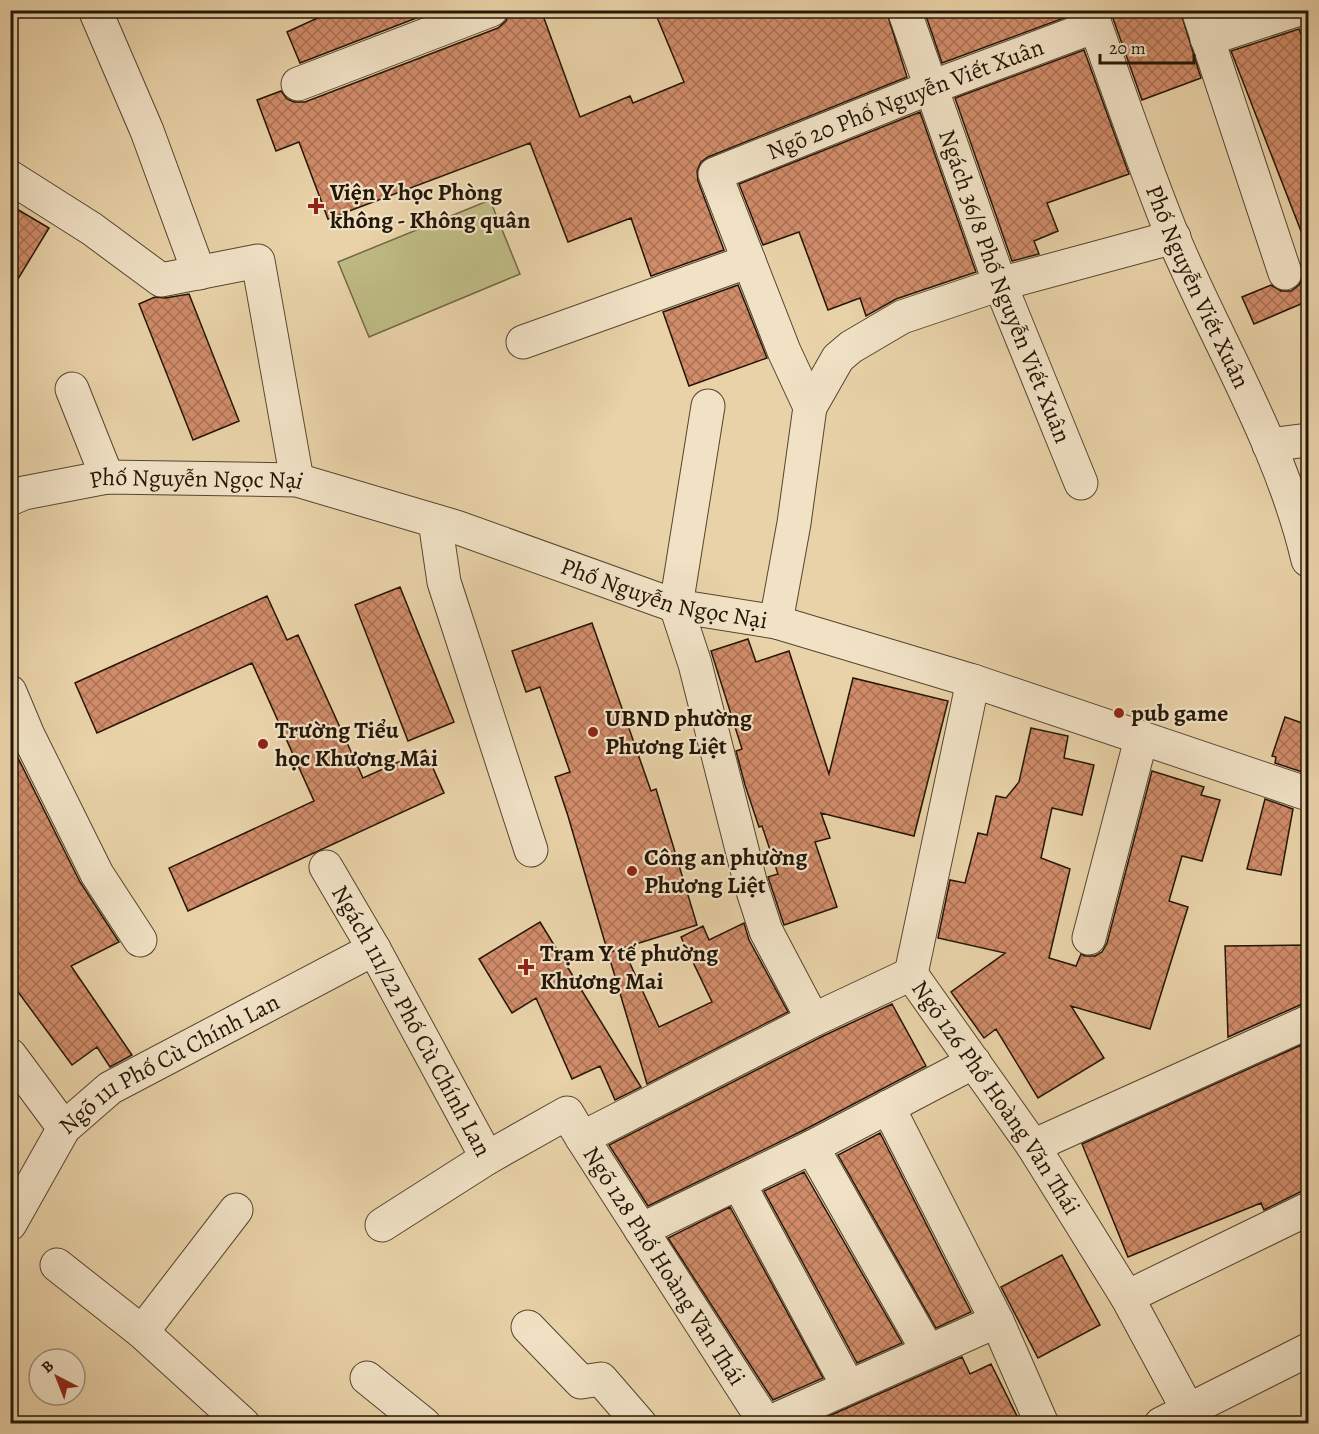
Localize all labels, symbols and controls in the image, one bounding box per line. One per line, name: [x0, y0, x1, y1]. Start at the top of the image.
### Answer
scale bar: [1100, 27, 1194, 65]
street label: Ngõ 20 Phố Nguyễn Viết Xuân: [762, 31, 1048, 168]
text: 20 m: [1109, 36, 1146, 60]
street label: Ngách 36/8 Phố Nguyễn Viết Xuân: [931, 125, 1079, 448]
place label: Viện Y học Phòng không - Không quân: [329, 176, 531, 236]
street label: Phố Nguyễn Viết Xuân: [1138, 180, 1258, 394]
marker: Viện Y học Phòng không - Không quân: [307, 197, 325, 215]
street label: Phố Nguyễn Ngọc Nại: [87, 461, 308, 497]
street label: Phố Nguyễn Ngọc Nại: [556, 550, 770, 636]
place label: pub game: [1131, 697, 1228, 729]
place label: UBND phường Phương Liệt: [605, 702, 753, 762]
marker: pub game: [1112, 706, 1126, 720]
place label: Trường Tiểu học Khương Mai: [275, 714, 438, 774]
marker: UBND phường Phương Liệt: [586, 725, 600, 739]
marker: Trường Tiểu học Khương Mai: [256, 737, 270, 751]
place label: Công an phường Phương Liệt: [644, 841, 808, 901]
marker: Công an phường Phương Liệt: [625, 864, 639, 878]
street label: Ngách 111/22 Phố Cù Chính Lan: [324, 879, 499, 1162]
place label: Trạm Y tế phường Khương Mai: [540, 937, 719, 997]
marker: Trạm Y tế phường Khương Mai: [517, 958, 535, 976]
street label: Ngõ 126 Phố Hoàng Văn Thái: [904, 974, 1088, 1221]
street label: Ngõ 111 Phố Cù Chính Lan: [52, 986, 285, 1142]
street label: Ngõ 128 Phố Hoàng Văn Thái: [575, 1140, 753, 1392]
north arrow: [27, 1347, 87, 1407]
text: B: [37, 1355, 59, 1378]

